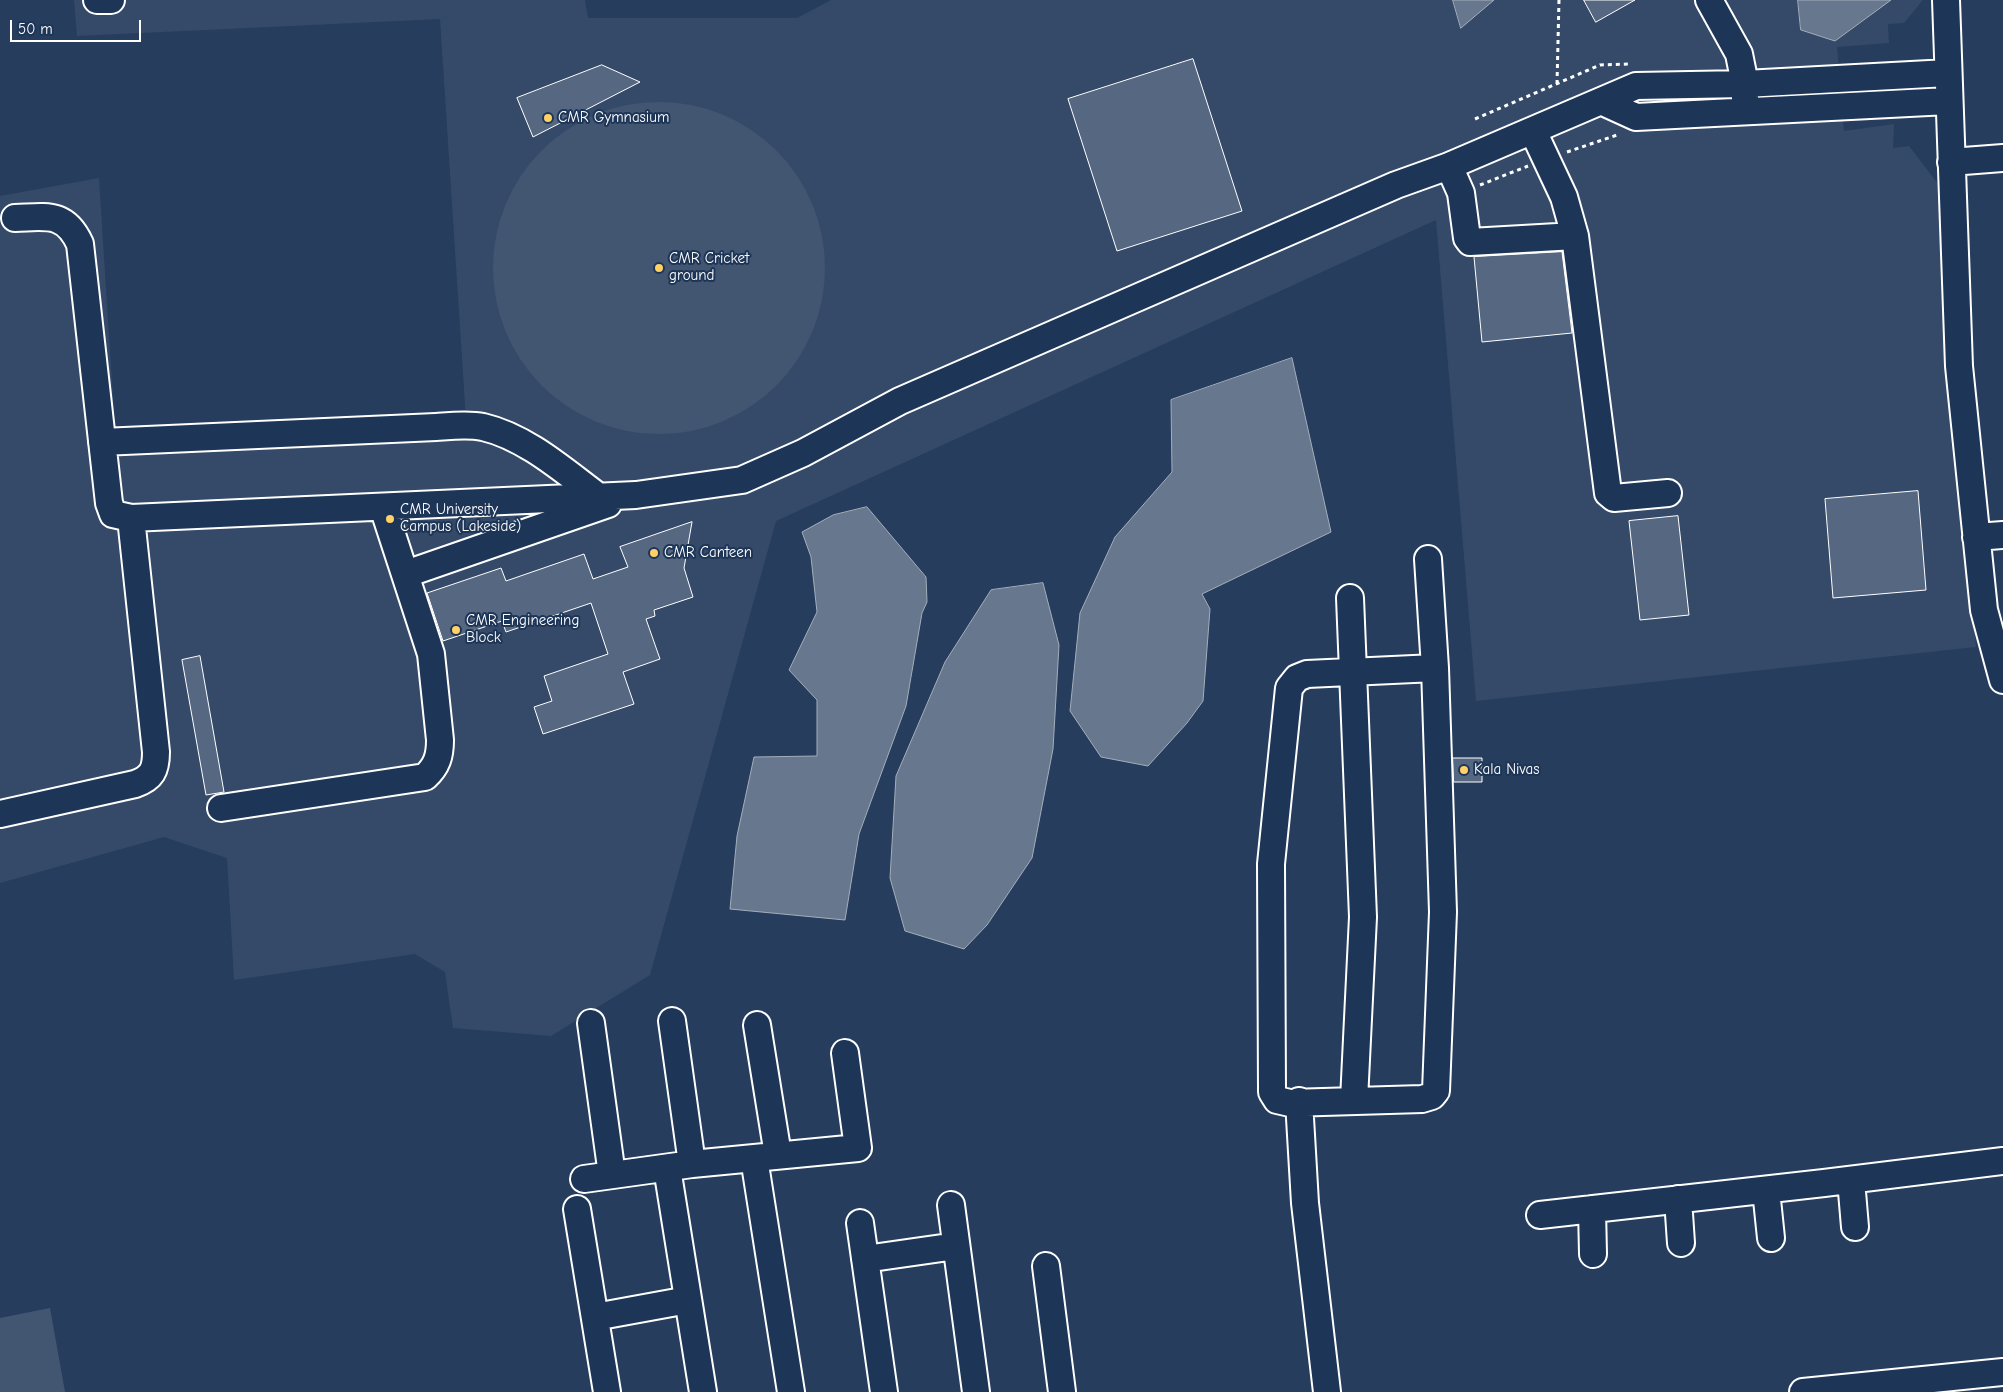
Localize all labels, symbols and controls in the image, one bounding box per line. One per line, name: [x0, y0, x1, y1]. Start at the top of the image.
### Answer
scale bar: [12, 10, 144, 42]
text: 50 m: [18, 20, 53, 38]
place label: CMR Gymnasium: [558, 109, 669, 127]
marker: CMR Gymnasium: [542, 112, 554, 124]
place label: CMR Cricket ground: [669, 250, 749, 285]
marker: CMR Cricket ground: [653, 262, 665, 274]
place label: CMR University Campus (Lakeside): [400, 501, 521, 536]
marker: CMR University Campus (Lakeside): [384, 513, 396, 525]
place label: CMR Canteen: [664, 544, 752, 562]
marker: CMR Canteen: [648, 547, 660, 559]
place label: CMR Engineering Block: [466, 612, 579, 647]
marker: CMR Engineering Block: [450, 624, 462, 636]
place label: Kala Nivas: [1474, 761, 1539, 779]
marker: Kala Nivas: [1458, 764, 1470, 776]

